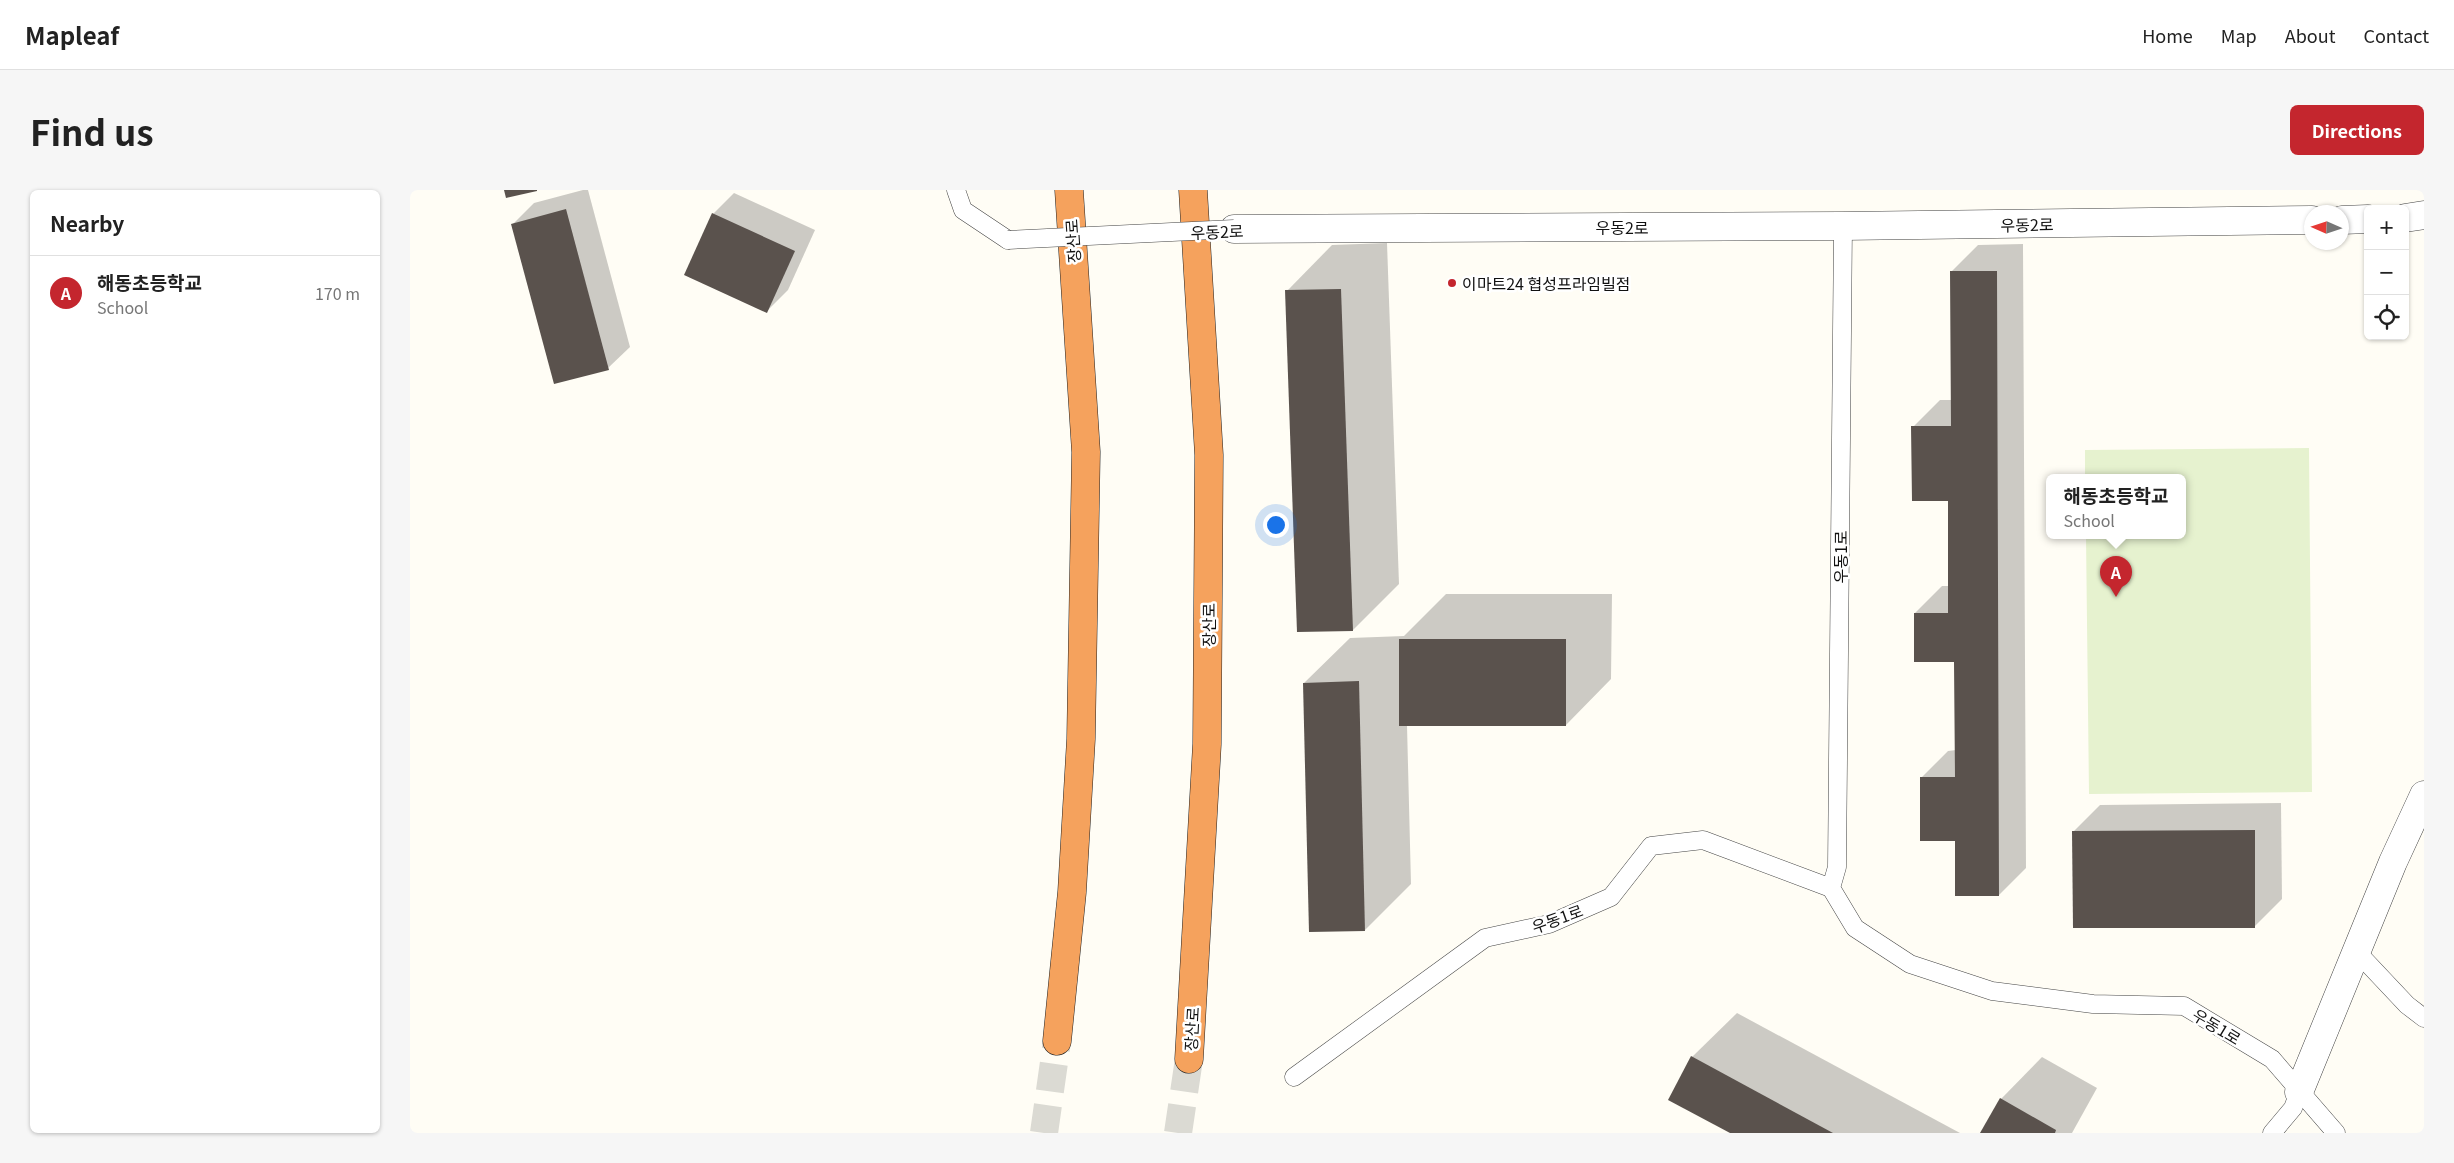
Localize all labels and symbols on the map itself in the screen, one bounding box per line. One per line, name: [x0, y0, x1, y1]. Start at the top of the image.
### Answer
north arrow: [2304, 205, 2349, 250]
street label: 우동2로: [2000, 212, 2054, 236]
street label: 우동2로: [1595, 215, 1649, 239]
street label: 장산로: [1058, 218, 1086, 264]
street label: 우동2로: [1190, 218, 1244, 244]
place label: 이마트24 협성프라임빌점: [1462, 271, 1631, 295]
marker: 이마트24 협성프라임빌점: [1446, 277, 1458, 289]
your location: [1263, 512, 1289, 538]
street label: 우동1로: [1828, 530, 1852, 584]
pin: A: [2100, 556, 2132, 597]
street label: 장산로: [1196, 603, 1220, 647]
street label: 우동1로: [1528, 898, 1586, 938]
street label: 우동1로: [2188, 1002, 2246, 1050]
street label: 장산로: [1178, 1006, 1204, 1052]

